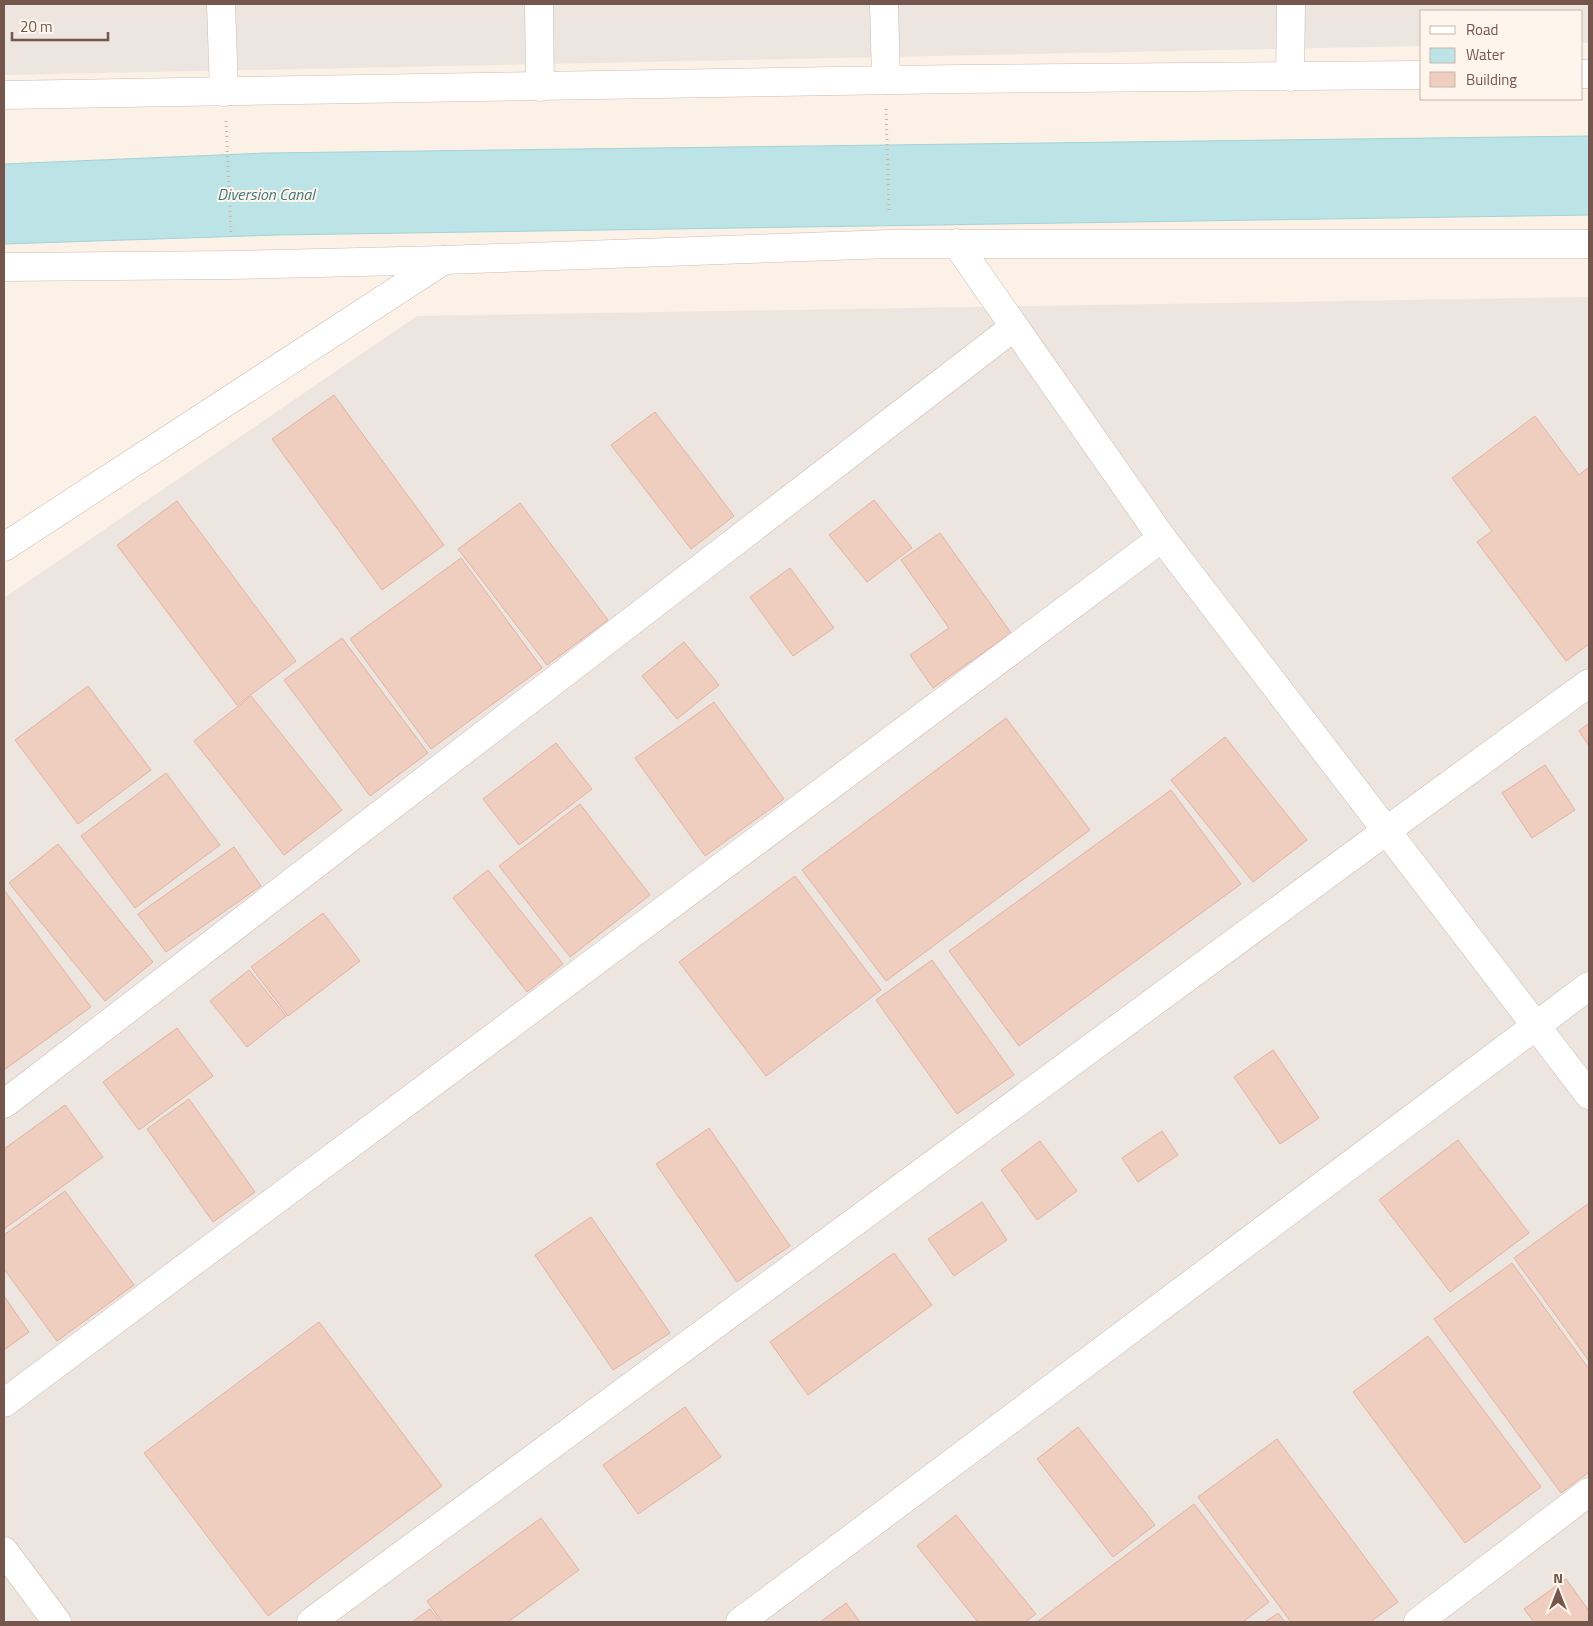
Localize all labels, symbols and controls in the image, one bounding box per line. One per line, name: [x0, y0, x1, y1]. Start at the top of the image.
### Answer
scale bar: [12, 10, 109, 42]
legend: [1420, 10, 1583, 100]
text: 20 m: [20, 15, 53, 38]
text: Road: [1466, 18, 1498, 41]
text: Water: [1466, 43, 1505, 66]
text: Building: [1466, 68, 1517, 91]
water label: Diversion Canal: [217, 182, 316, 206]
north arrow: [1533, 1566, 1583, 1616]
text: N: [1553, 1567, 1563, 1588]

